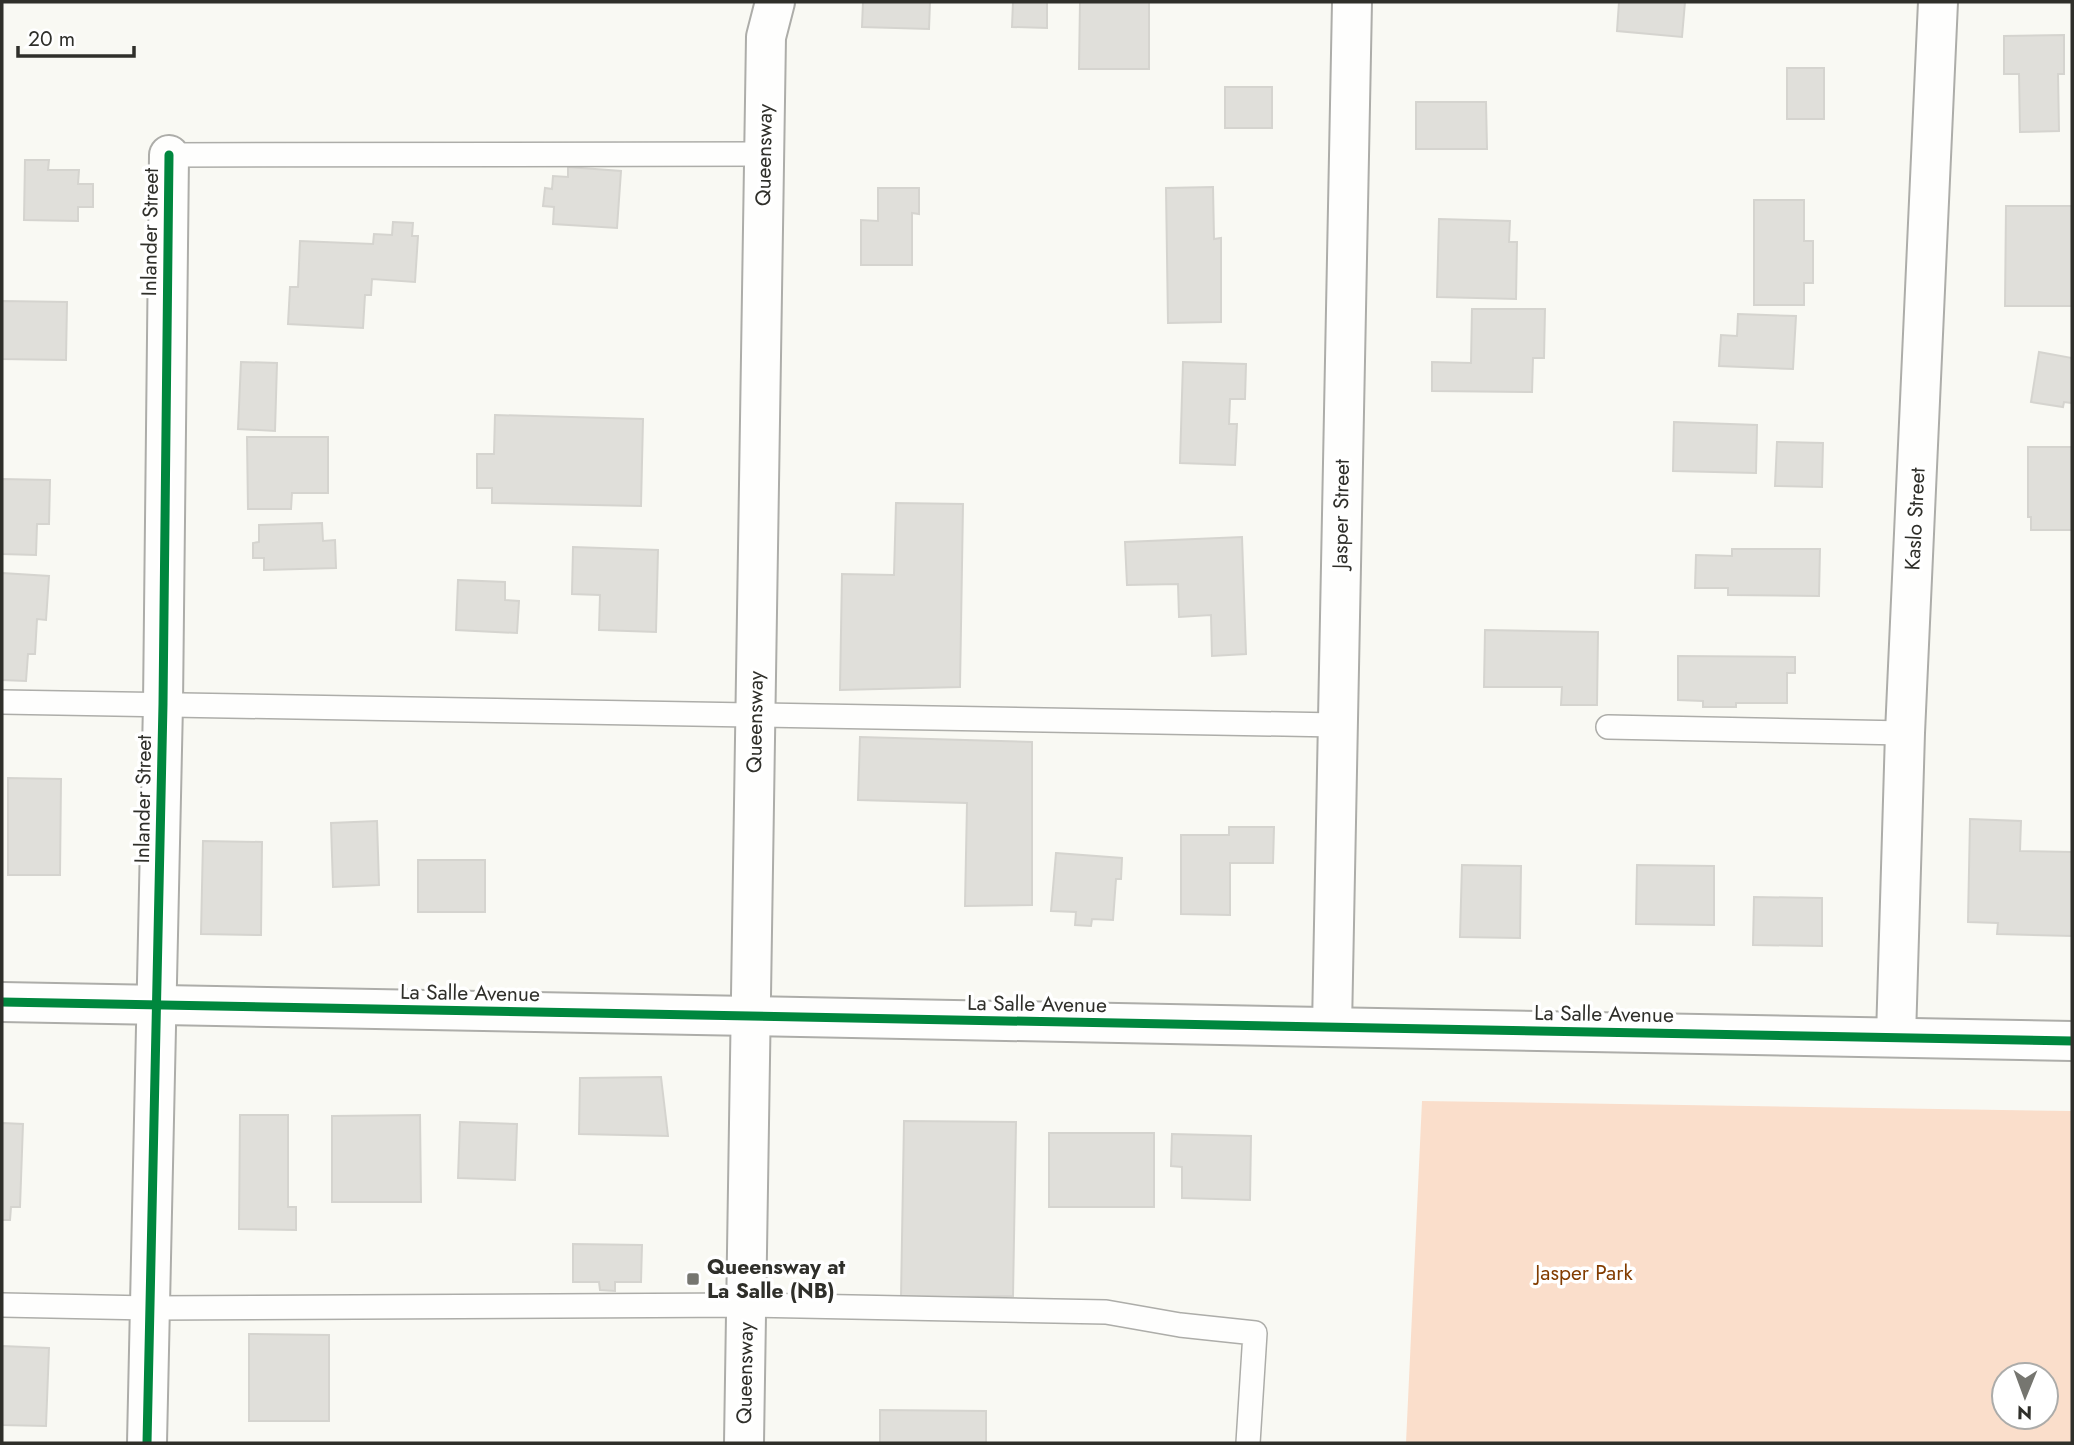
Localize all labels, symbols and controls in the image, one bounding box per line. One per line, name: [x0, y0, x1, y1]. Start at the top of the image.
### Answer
scale bar: [18, 14, 133, 58]
text: 20 m: [28, 24, 75, 54]
street label: Queensway: [748, 103, 780, 206]
street label: Inlander Street: [134, 167, 166, 297]
street label: Jasper Street: [1325, 459, 1357, 572]
street label: Kaslo Street: [1897, 467, 1933, 571]
street label: Queensway: [739, 670, 771, 773]
street label: Inlander Street: [127, 734, 159, 864]
street label: La Salle Avenue: [400, 977, 540, 1009]
street label: La Salle Avenue: [967, 988, 1107, 1020]
street label: La Salle Avenue: [1534, 998, 1674, 1030]
place label: Queensway at La Salle (NB): [707, 1252, 846, 1306]
park label: Jasper Park: [1532, 1258, 1633, 1288]
marker: Queensway at La Salle (NB): [685, 1271, 701, 1287]
street label: Queensway: [729, 1321, 761, 1424]
north arrow: [1990, 1361, 2060, 1431]
text: N: [2017, 1399, 2032, 1426]

